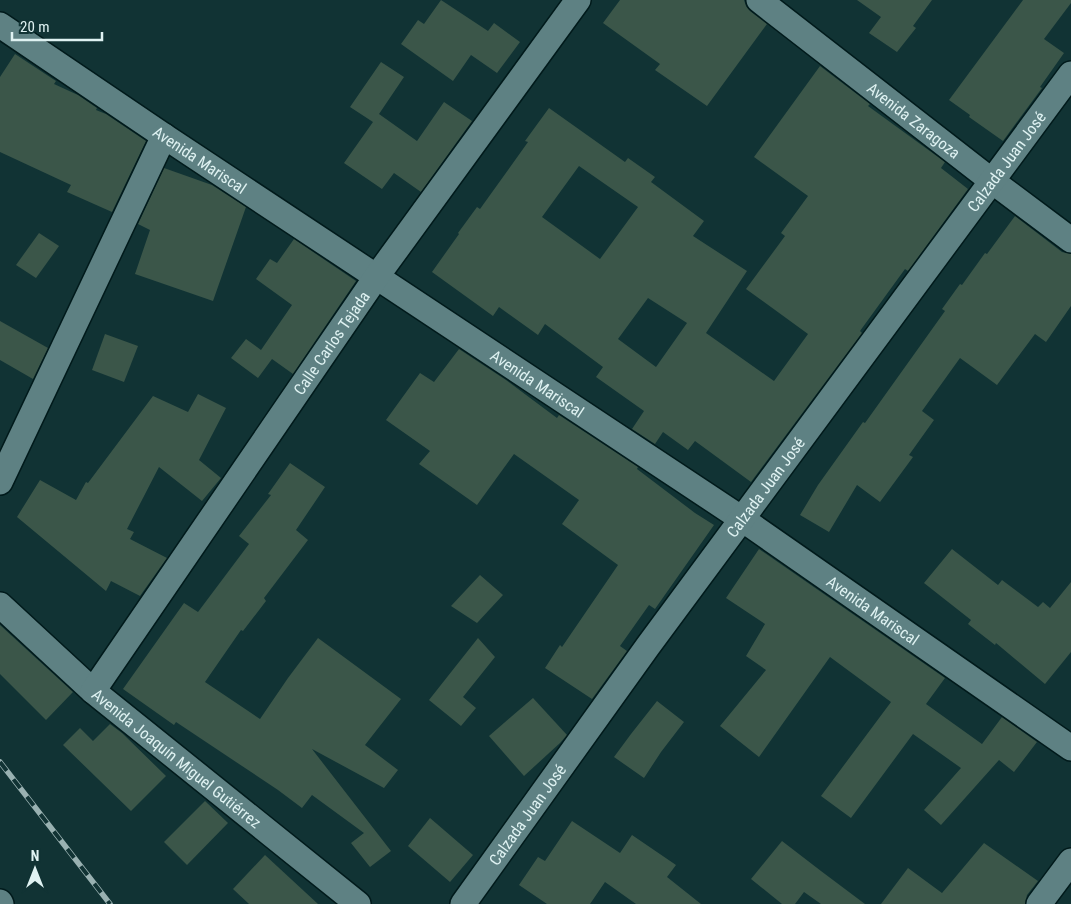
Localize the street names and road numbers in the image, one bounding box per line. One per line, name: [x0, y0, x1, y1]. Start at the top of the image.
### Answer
street label: Avenida Zaragoza: [864, 78, 964, 162]
street label: Calzada Juan José: [963, 108, 1049, 215]
street label: Avenida Mariscal: [149, 122, 250, 198]
street label: Calle Carlos Tejada: [289, 287, 373, 398]
street label: Avenida Mariscal: [487, 346, 588, 421]
street label: Calzada Juan José: [722, 433, 809, 541]
street label: Avenida Mariscal: [823, 571, 923, 649]
street label: Avenida Joaquín Miguel Gutiérrez: [88, 685, 265, 832]
street label: Calzada Juan José: [485, 761, 570, 869]

